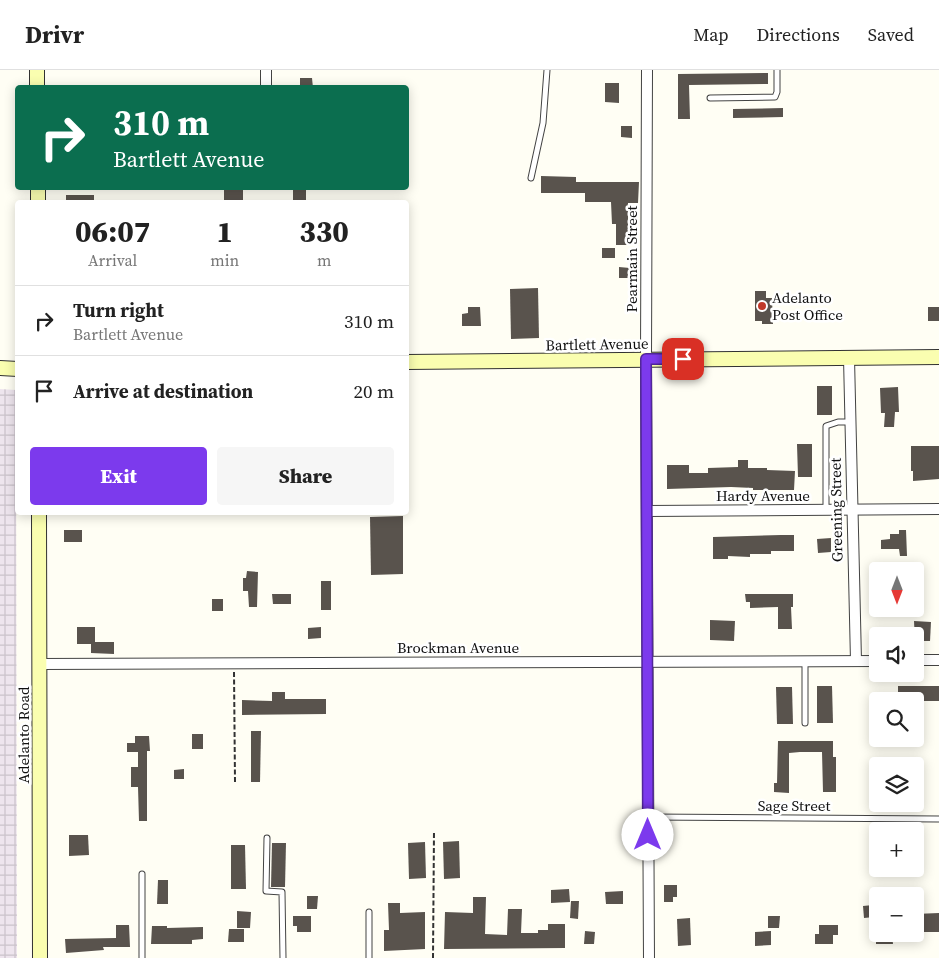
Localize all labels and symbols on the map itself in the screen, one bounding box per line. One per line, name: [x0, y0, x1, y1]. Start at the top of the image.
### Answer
street label: Pearmain Street: [621, 205, 642, 312]
place label: Adelanto Post Office: [772, 287, 843, 325]
marker: Adelanto Post Office: [756, 300, 768, 312]
street label: Bartlett Avenue: [545, 333, 649, 355]
pin: [662, 338, 704, 380]
street label: Greening Street: [825, 457, 847, 562]
street label: Hardy Avenue: [716, 485, 810, 506]
north arrow: [869, 562, 924, 618]
street label: Brockman Avenue: [397, 637, 519, 658]
street label: Adelanto Road: [13, 686, 34, 784]
street label: Sage Street: [758, 795, 830, 816]
position arrow: [621, 808, 673, 860]

